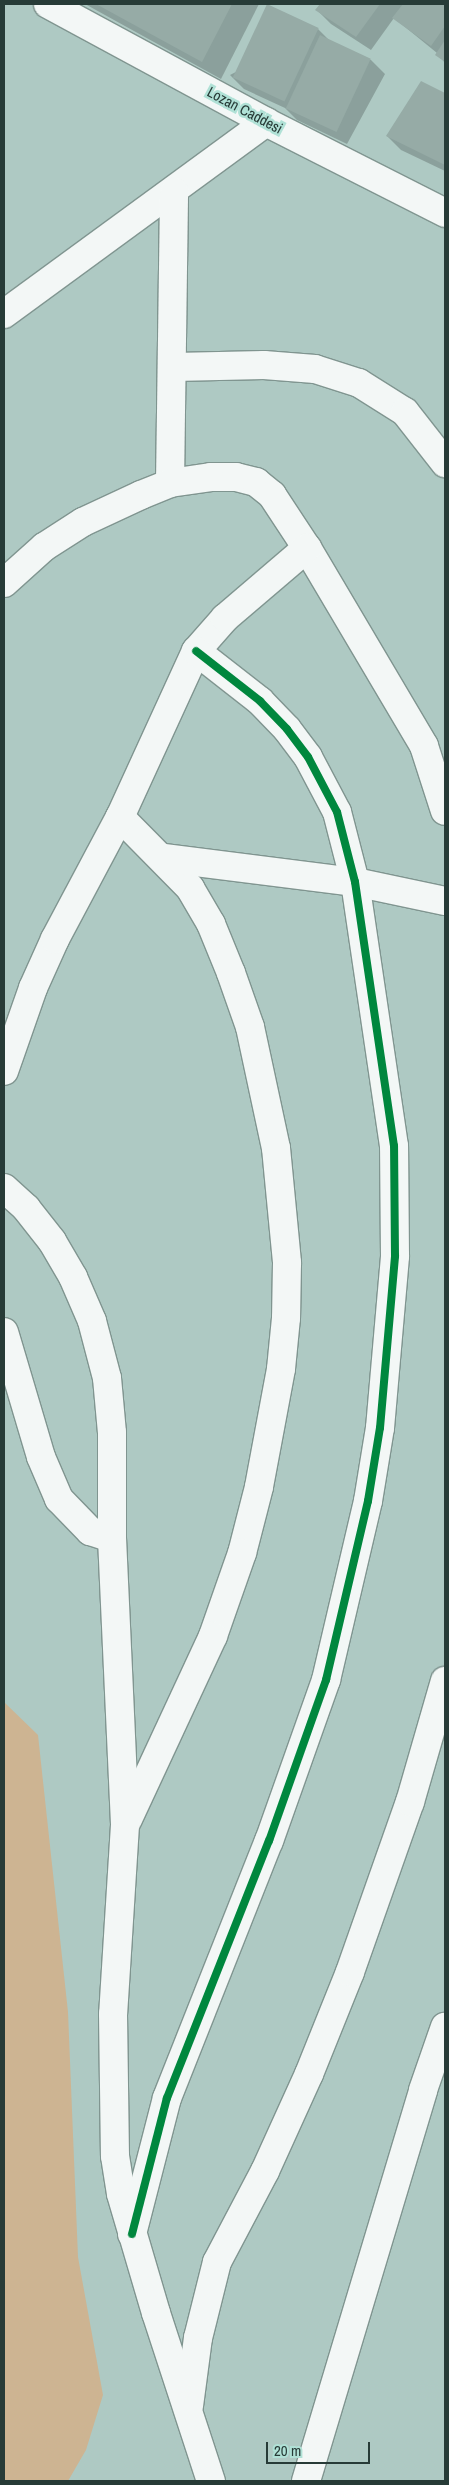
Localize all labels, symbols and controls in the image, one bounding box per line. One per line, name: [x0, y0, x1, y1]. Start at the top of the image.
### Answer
street label: Lozan Caddesi: [204, 83, 286, 137]
scale bar: [269, 2432, 373, 2464]
text: 20 m: [274, 2440, 301, 2461]

